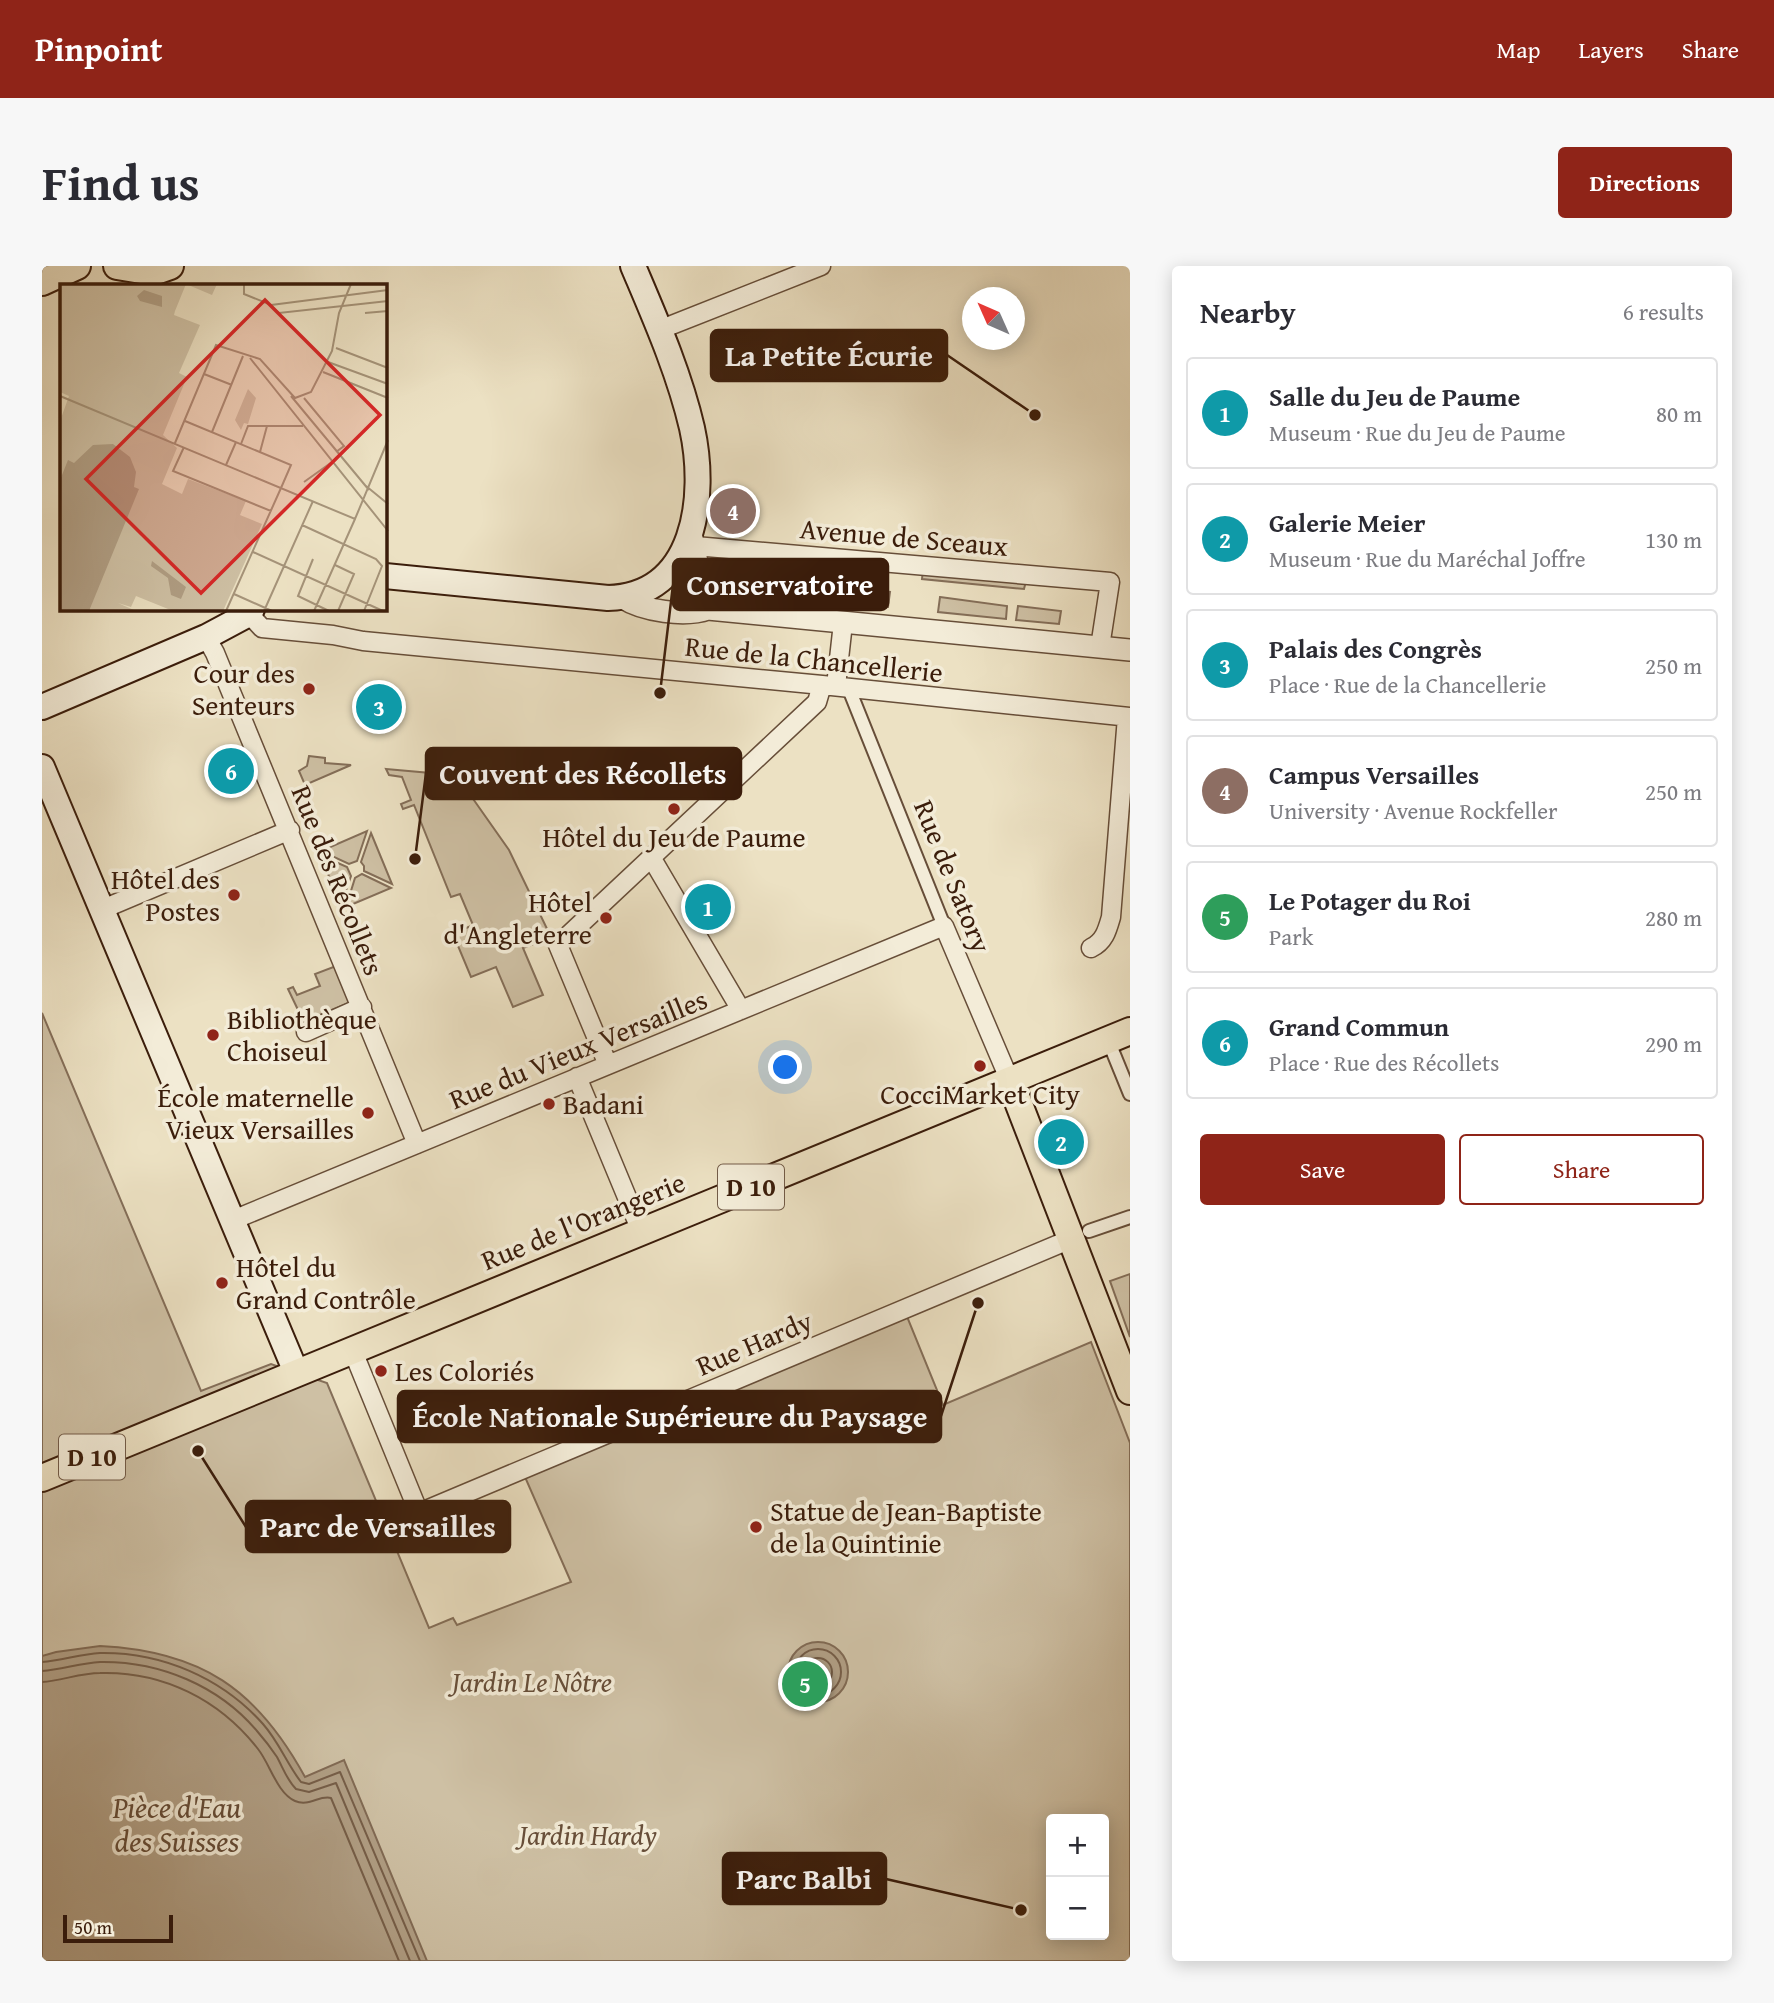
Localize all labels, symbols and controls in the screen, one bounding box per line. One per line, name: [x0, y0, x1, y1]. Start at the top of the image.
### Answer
text: Pinpoint: [35, 25, 162, 73]
text: Map: [1497, 32, 1540, 67]
text: Layers: [1578, 32, 1644, 67]
text: Share: [1682, 32, 1739, 67]
text: Find us: [42, 146, 200, 218]
button: Directions: [1558, 147, 1732, 218]
inset map: [60, 284, 387, 611]
north arrow: [962, 287, 1025, 350]
text: Nearby: [1200, 290, 1296, 334]
text: 6 results: [1623, 295, 1704, 328]
callout: La Petite Écurie: [711, 330, 947, 381]
text: La Petite Écurie: [725, 333, 933, 377]
text: Salle du Jeu de Paume: [1269, 377, 1520, 416]
text: 1: [1219, 397, 1231, 430]
text: 80 m: [1656, 397, 1702, 430]
text: Museum · Rue du Jeu de Paume: [1269, 416, 1566, 449]
pin: 4: [710, 485, 756, 537]
text: Galerie Meier: [1269, 503, 1425, 542]
street label: Avenue de Sceaux: [798, 507, 1010, 566]
text: 2: [1219, 523, 1231, 556]
text: 130 m: [1645, 523, 1702, 556]
text: Museum · Rue du Maréchal Joffre: [1269, 542, 1586, 575]
callout: Conservatoire: [673, 559, 888, 610]
text: Conservatoire: [687, 562, 873, 606]
street label: Rue de la Chancellerie: [683, 625, 945, 692]
text: Palais des Congrès: [1269, 629, 1482, 668]
text: 3: [1219, 649, 1231, 682]
text: 250 m: [1645, 649, 1702, 682]
place label: Cour des Senteurs: [192, 652, 295, 725]
text: Place · Rue de la Chancellerie: [1269, 668, 1546, 701]
marker: Cour des Senteurs: [301, 681, 317, 697]
pin: 3: [356, 681, 402, 733]
pin: 6: [208, 745, 254, 797]
callout: Couvent des Récollets: [426, 748, 741, 799]
text: Couvent des Récollets: [439, 751, 727, 795]
text: Campus Versailles: [1269, 755, 1479, 794]
text: 4: [1219, 775, 1231, 808]
text: 250 m: [1645, 775, 1702, 808]
street label: Rue des Récollets: [282, 779, 395, 981]
street label: Rue de Satory: [904, 793, 1003, 958]
text: University · Avenue Rockfeller: [1269, 794, 1557, 827]
marker: Hôtel du Jeu de Paume: [666, 801, 682, 817]
place label: Hôtel du Jeu de Paume: [542, 816, 806, 857]
place label: Hôtel des Postes: [111, 858, 220, 931]
place label: Hôtel d'Angleterre: [443, 881, 592, 954]
pin: 1: [685, 881, 731, 933]
text: Le Potager du Roi: [1269, 881, 1471, 920]
marker: Hôtel des Postes: [226, 887, 242, 903]
text: 5: [1219, 901, 1231, 934]
text: 280 m: [1645, 901, 1702, 934]
marker: Hôtel d'Angleterre: [598, 910, 614, 926]
text: Park: [1269, 920, 1313, 953]
street label: Rue du Vieux Versailles: [443, 978, 713, 1119]
place label: Bibliothèque Choiseul: [227, 998, 377, 1071]
text: Grand Commun: [1269, 1007, 1449, 1046]
marker: Bibliothèque Choiseul: [205, 1027, 221, 1043]
text: 6: [1219, 1027, 1231, 1060]
text: 290 m: [1645, 1027, 1702, 1060]
text: Place · Rue des Récollets: [1269, 1046, 1499, 1079]
your location: [768, 1050, 802, 1084]
marker: CocciMarket City: [972, 1058, 988, 1074]
place label: CocciMarket City: [880, 1073, 1080, 1114]
place label: École maternelle Vieux Versailles: [158, 1076, 354, 1149]
place label: Badani: [563, 1083, 644, 1124]
marker: Badani: [541, 1096, 557, 1112]
marker: École maternelle Vieux Versailles: [360, 1105, 376, 1121]
pin: 2: [1038, 1116, 1084, 1168]
button: Save: [1200, 1134, 1445, 1205]
button: Share: [1459, 1134, 1704, 1205]
street label: Rue de l'Orangerie: [475, 1161, 691, 1280]
road number: D 10: [718, 1164, 784, 1210]
place label: Hôtel du Grand Contrôle: [236, 1246, 416, 1319]
marker: Hôtel du Grand Contrôle: [214, 1275, 230, 1291]
street label: Rue Hardy: [689, 1300, 818, 1385]
place label: Les Coloriés: [395, 1350, 534, 1391]
marker: Les Coloriés: [373, 1363, 389, 1379]
callout: École Nationale Supérieure du Paysage: [398, 1391, 941, 1442]
text: École Nationale Supérieure du Paysage: [413, 1394, 927, 1438]
road number: D 10: [59, 1434, 125, 1480]
place label: Statue de Jean-Baptiste de la Quintinie: [770, 1490, 1042, 1563]
callout: Parc de Versailles: [246, 1501, 510, 1552]
text: Parc de Versailles: [260, 1504, 496, 1548]
marker: Statue de Jean-Baptiste de la Quintinie: [748, 1519, 764, 1535]
pin: 5: [782, 1658, 828, 1710]
park label: Jardin Le Nôtre: [448, 1661, 612, 1702]
water label: Pièce d'Eau des Suisses: [112, 1785, 241, 1863]
park label: Jardin Hardy: [515, 1814, 657, 1855]
map controls: [1046, 1814, 1109, 1940]
button: +: [1046, 1814, 1109, 1877]
callout: Parc Balbi: [723, 1853, 886, 1904]
text: Parc Balbi: [736, 1856, 872, 1900]
button: −: [1046, 1877, 1109, 1940]
scale bar: [63, 1912, 173, 1944]
text: 50 m: [74, 1913, 112, 1941]

